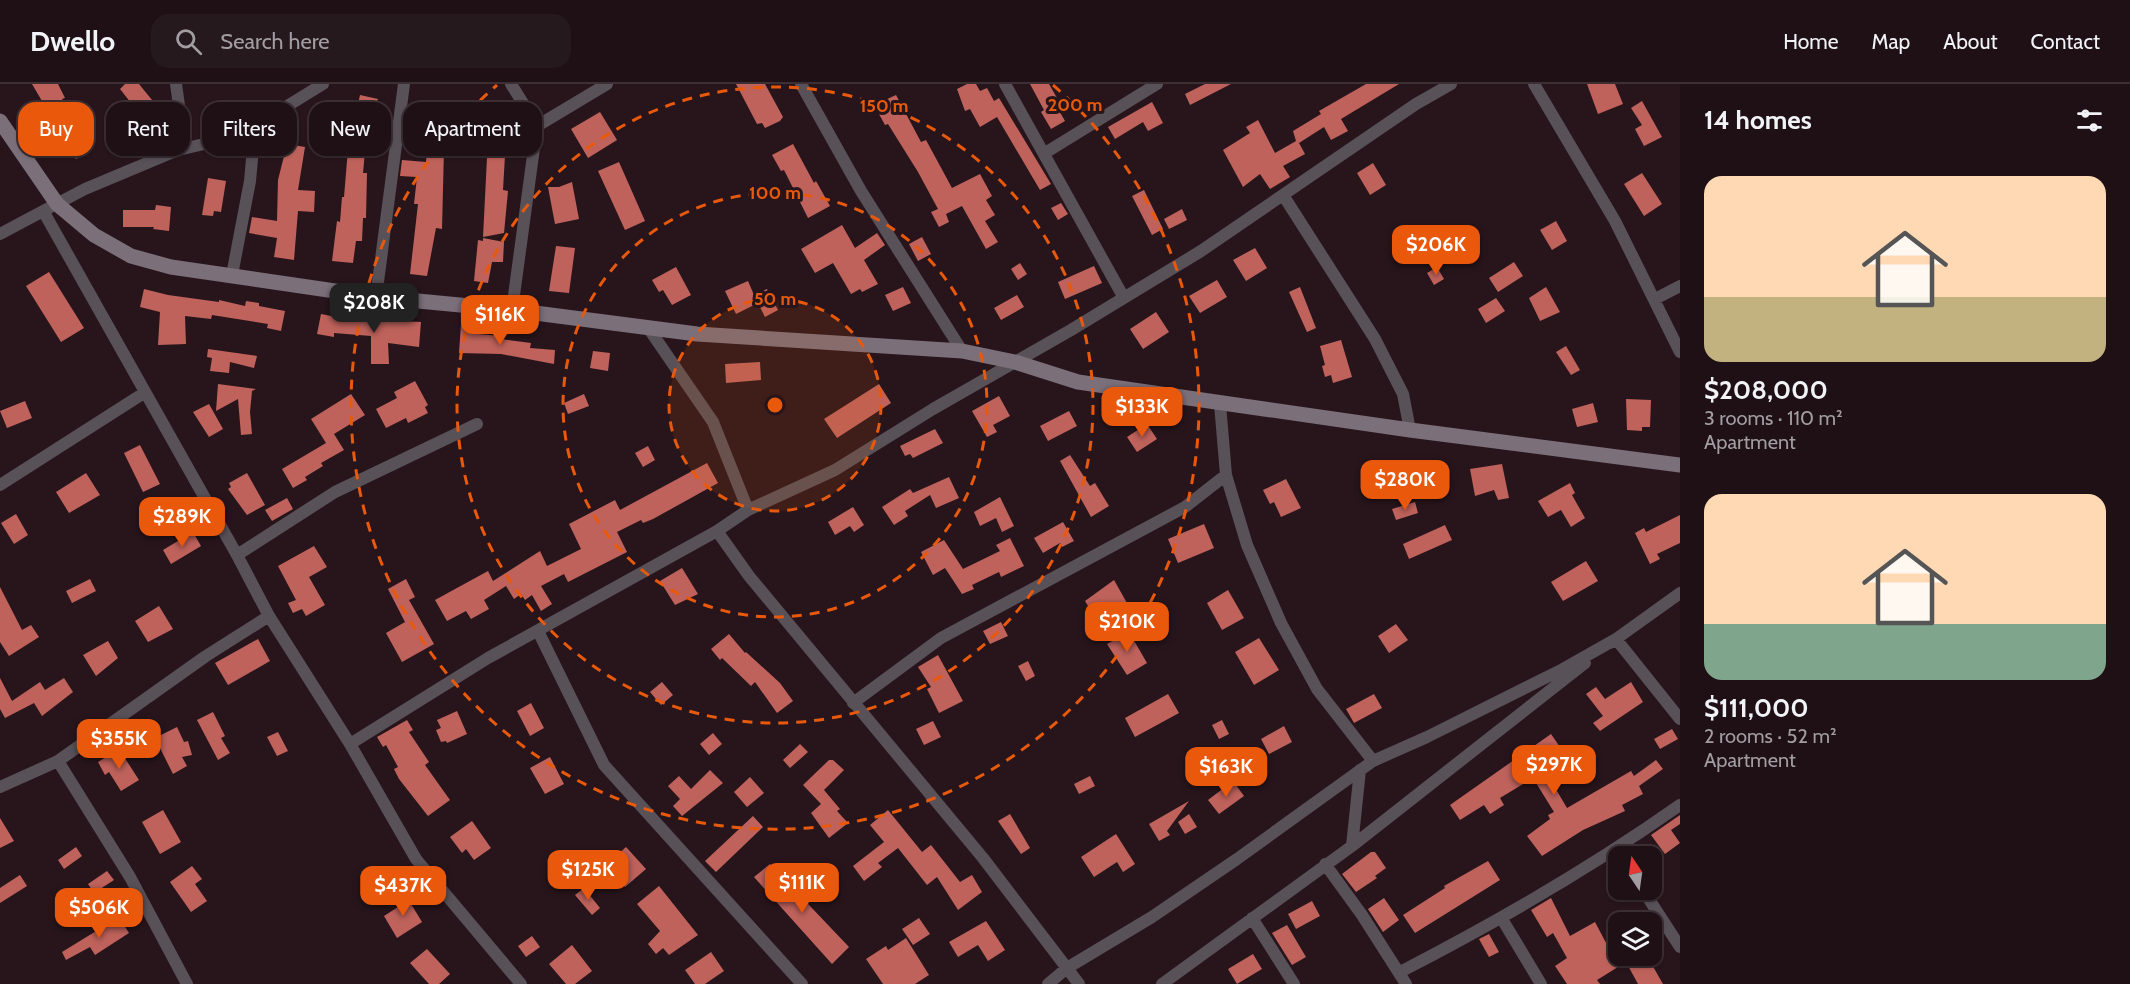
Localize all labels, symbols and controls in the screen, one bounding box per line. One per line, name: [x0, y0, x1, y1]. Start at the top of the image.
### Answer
search box: [151, 14, 571, 68]
text: Dwello: [30, 24, 115, 58]
icon: search: [172, 25, 205, 58]
text: Search here: [220, 28, 330, 55]
text: Home: [1783, 29, 1839, 54]
text: Map: [1872, 29, 1910, 54]
text: About: [1943, 29, 1997, 54]
text: Contact: [2030, 29, 2100, 54]
text: 200 m: [1048, 94, 1102, 116]
text: 150 m: [860, 95, 908, 117]
chip: Buy: [18, 102, 94, 156]
chip: Rent: [106, 102, 190, 156]
chip: Filters: [202, 102, 297, 156]
chip: New: [309, 102, 391, 156]
chip: Apartment: [403, 102, 542, 156]
text: 14 homes: [1704, 104, 1812, 136]
icon: filters: [2073, 104, 2106, 137]
text: 100 m: [749, 182, 801, 204]
icon: home: [1851, 215, 1959, 323]
pin: $206K: [1394, 225, 1478, 276]
text: $206K: [1406, 232, 1466, 256]
pin: $208K: [332, 283, 416, 334]
text: 50 m: [754, 288, 796, 310]
text: $208K: [344, 290, 404, 314]
pin: $116K: [458, 295, 542, 346]
text: $116K: [475, 302, 525, 326]
text: $208,000: [1704, 374, 1828, 406]
pin: $133K: [1100, 387, 1184, 438]
text: $133K: [1115, 394, 1169, 418]
centre of rings: [765, 395, 785, 415]
text: 3 rooms · 110 m²: [1704, 406, 1843, 430]
text: Apartment: [1704, 430, 1796, 454]
pin: $280K: [1363, 460, 1447, 511]
text: $280K: [1375, 467, 1435, 491]
pin: $289K: [140, 497, 224, 548]
text: $289K: [153, 504, 211, 528]
icon: home: [1851, 533, 1959, 641]
pin: $210K: [1085, 602, 1169, 653]
text: $210K: [1099, 609, 1155, 633]
text: $111,000: [1704, 692, 1809, 724]
pin: $355K: [77, 719, 161, 770]
text: 2 rooms · 52 m²: [1704, 724, 1837, 748]
text: $355K: [91, 726, 147, 750]
pin: $297K: [1512, 745, 1596, 796]
pin: $163K: [1184, 747, 1268, 798]
text: Apartment: [1704, 748, 1796, 772]
text: $297K: [1526, 752, 1582, 776]
text: $163K: [1199, 754, 1253, 778]
north arrow: [1608, 846, 1662, 900]
map controls: [1608, 846, 1662, 966]
pin: $125K: [546, 850, 630, 901]
text: $125K: [562, 857, 614, 881]
pin: $111K: [760, 863, 844, 914]
pin: $437K: [361, 866, 445, 917]
text: $111K: [779, 870, 825, 894]
text: $437K: [374, 873, 432, 897]
pin: $506K: [57, 888, 141, 939]
text: $506K: [69, 895, 129, 919]
button: layers: [1608, 912, 1662, 966]

